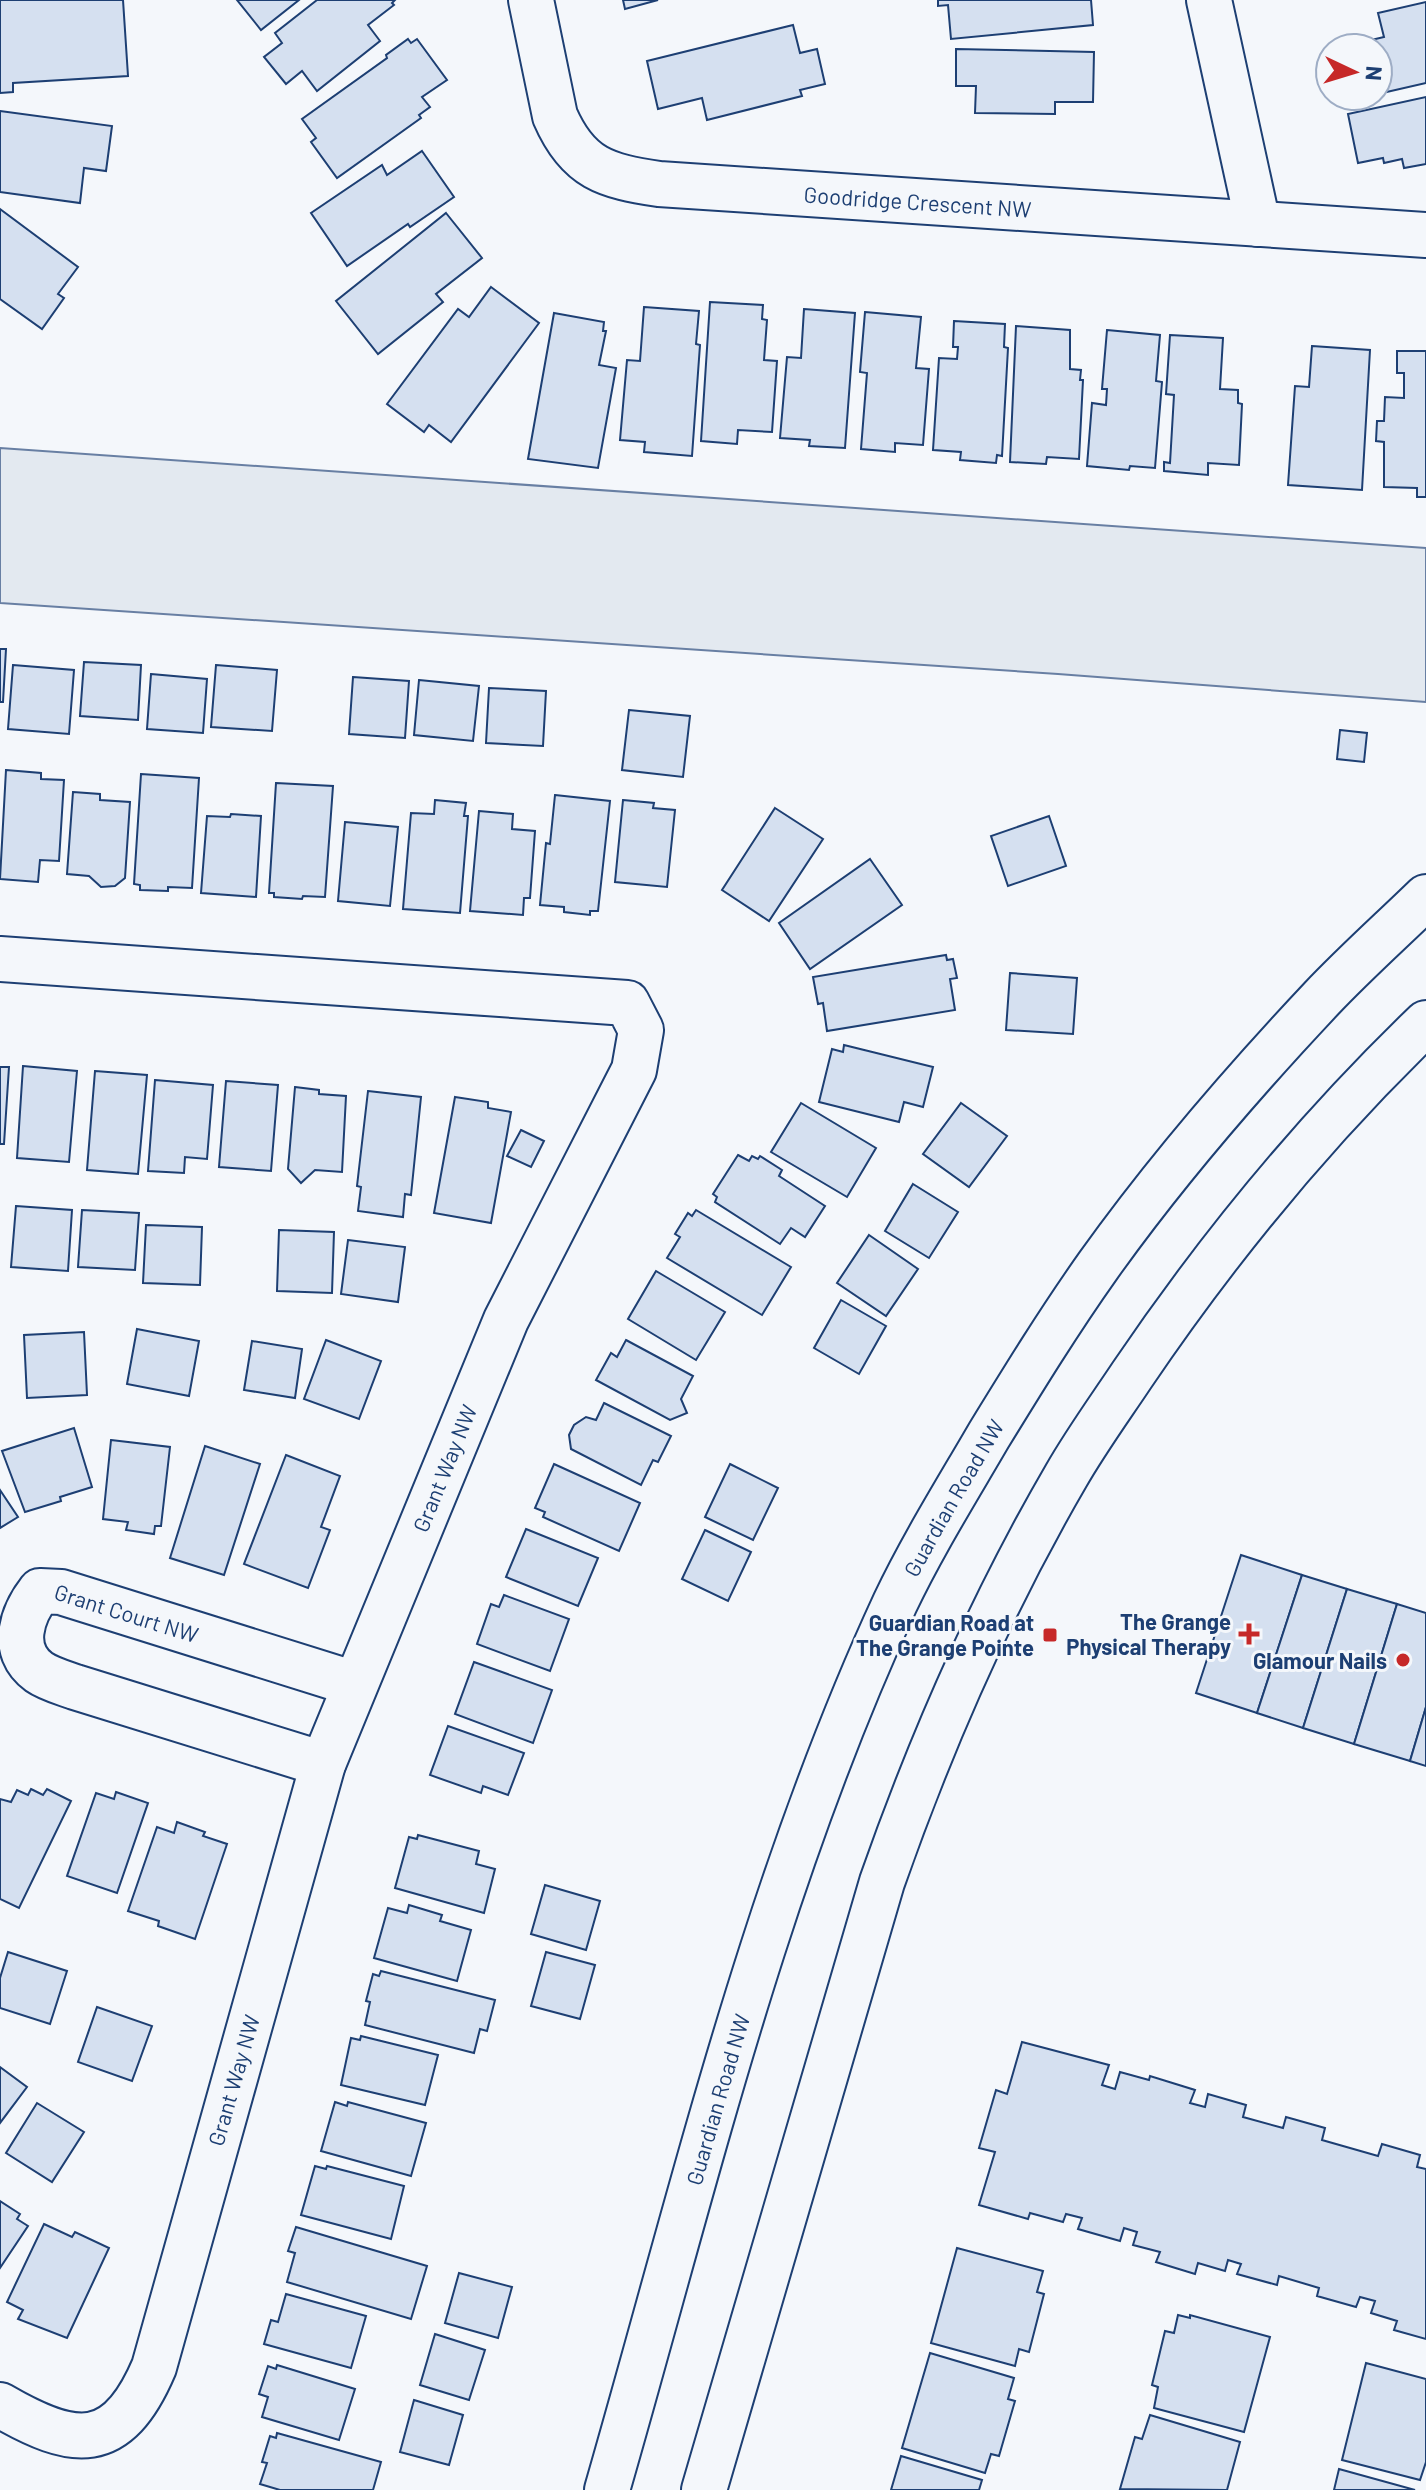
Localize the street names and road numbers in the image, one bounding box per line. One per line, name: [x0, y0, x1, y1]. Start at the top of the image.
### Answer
street label: Goodridge Crescent NW: [803, 181, 1032, 222]
street label: Grant Way NW: [407, 1401, 481, 1535]
street label: Guardian Road NW: [898, 1414, 1009, 1581]
street label: Grant Court NW: [52, 1578, 202, 1647]
street label: Guardian Road NW: [680, 2011, 755, 2188]
street label: Grant Way NW: [202, 2012, 264, 2148]

